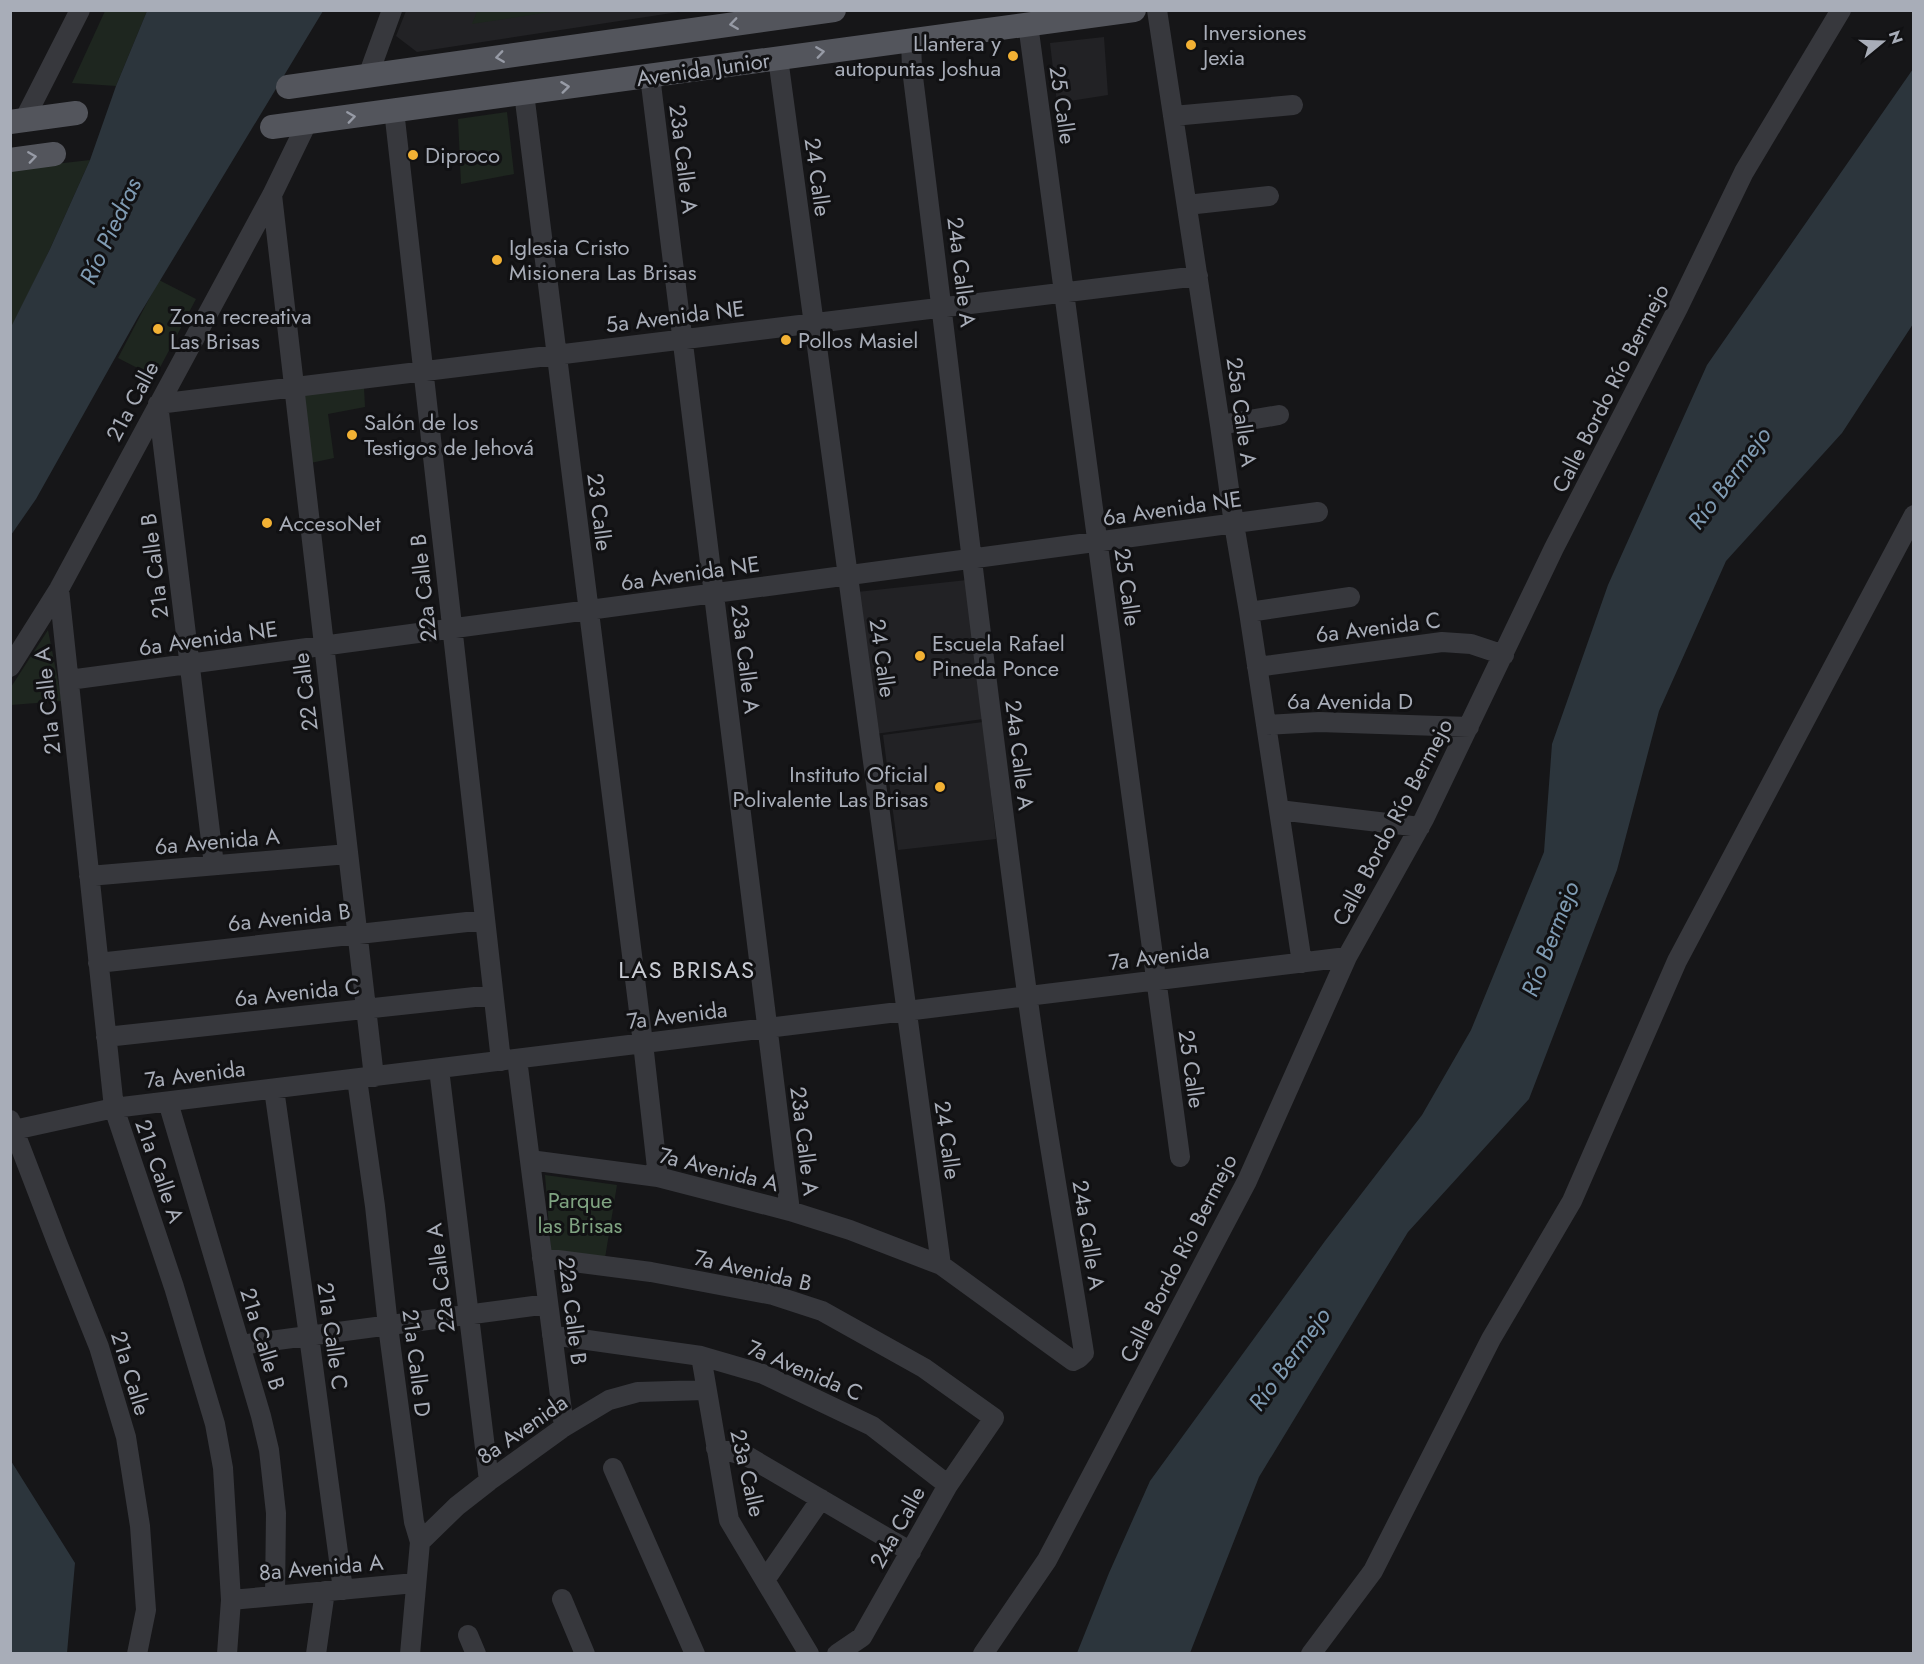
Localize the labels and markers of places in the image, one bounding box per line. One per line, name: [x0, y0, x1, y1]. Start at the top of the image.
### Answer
place label: Inversiones Jexia: [1200, 16, 1307, 73]
place label: Llantera y autopuntas Joshua: [835, 27, 1001, 84]
marker: Inversiones Jexia: [1184, 38, 1198, 52]
marker: Llantera y autopuntas Joshua: [1006, 49, 1020, 63]
place label: Diproco: [425, 139, 500, 171]
marker: Diproco: [406, 148, 420, 162]
place label: Iglesia Cristo Misionera Las Brisas: [509, 231, 697, 288]
marker: Iglesia Cristo Misionera Las Brisas: [490, 253, 504, 267]
place label: Zona recreativa Las Brisas: [170, 300, 312, 357]
marker: Zona recreativa Las Brisas: [151, 322, 165, 336]
place label: Pollos Masiel: [798, 324, 918, 356]
marker: Pollos Masiel: [779, 333, 793, 347]
place label: Salón de los Testigos de Jehová: [364, 406, 534, 463]
marker: Salón de los Testigos de Jehová: [345, 428, 359, 442]
place label: AccesoNet: [279, 507, 381, 539]
marker: AccesoNet: [260, 516, 274, 530]
place label: Escuela Rafael Pineda Ponce: [932, 627, 1065, 684]
marker: Escuela Rafael Pineda Ponce: [913, 649, 927, 663]
place label: Instituto Oficial Polivalente Las Brisas: [733, 758, 928, 815]
marker: Instituto Oficial Polivalente Las Brisas: [933, 780, 947, 794]

